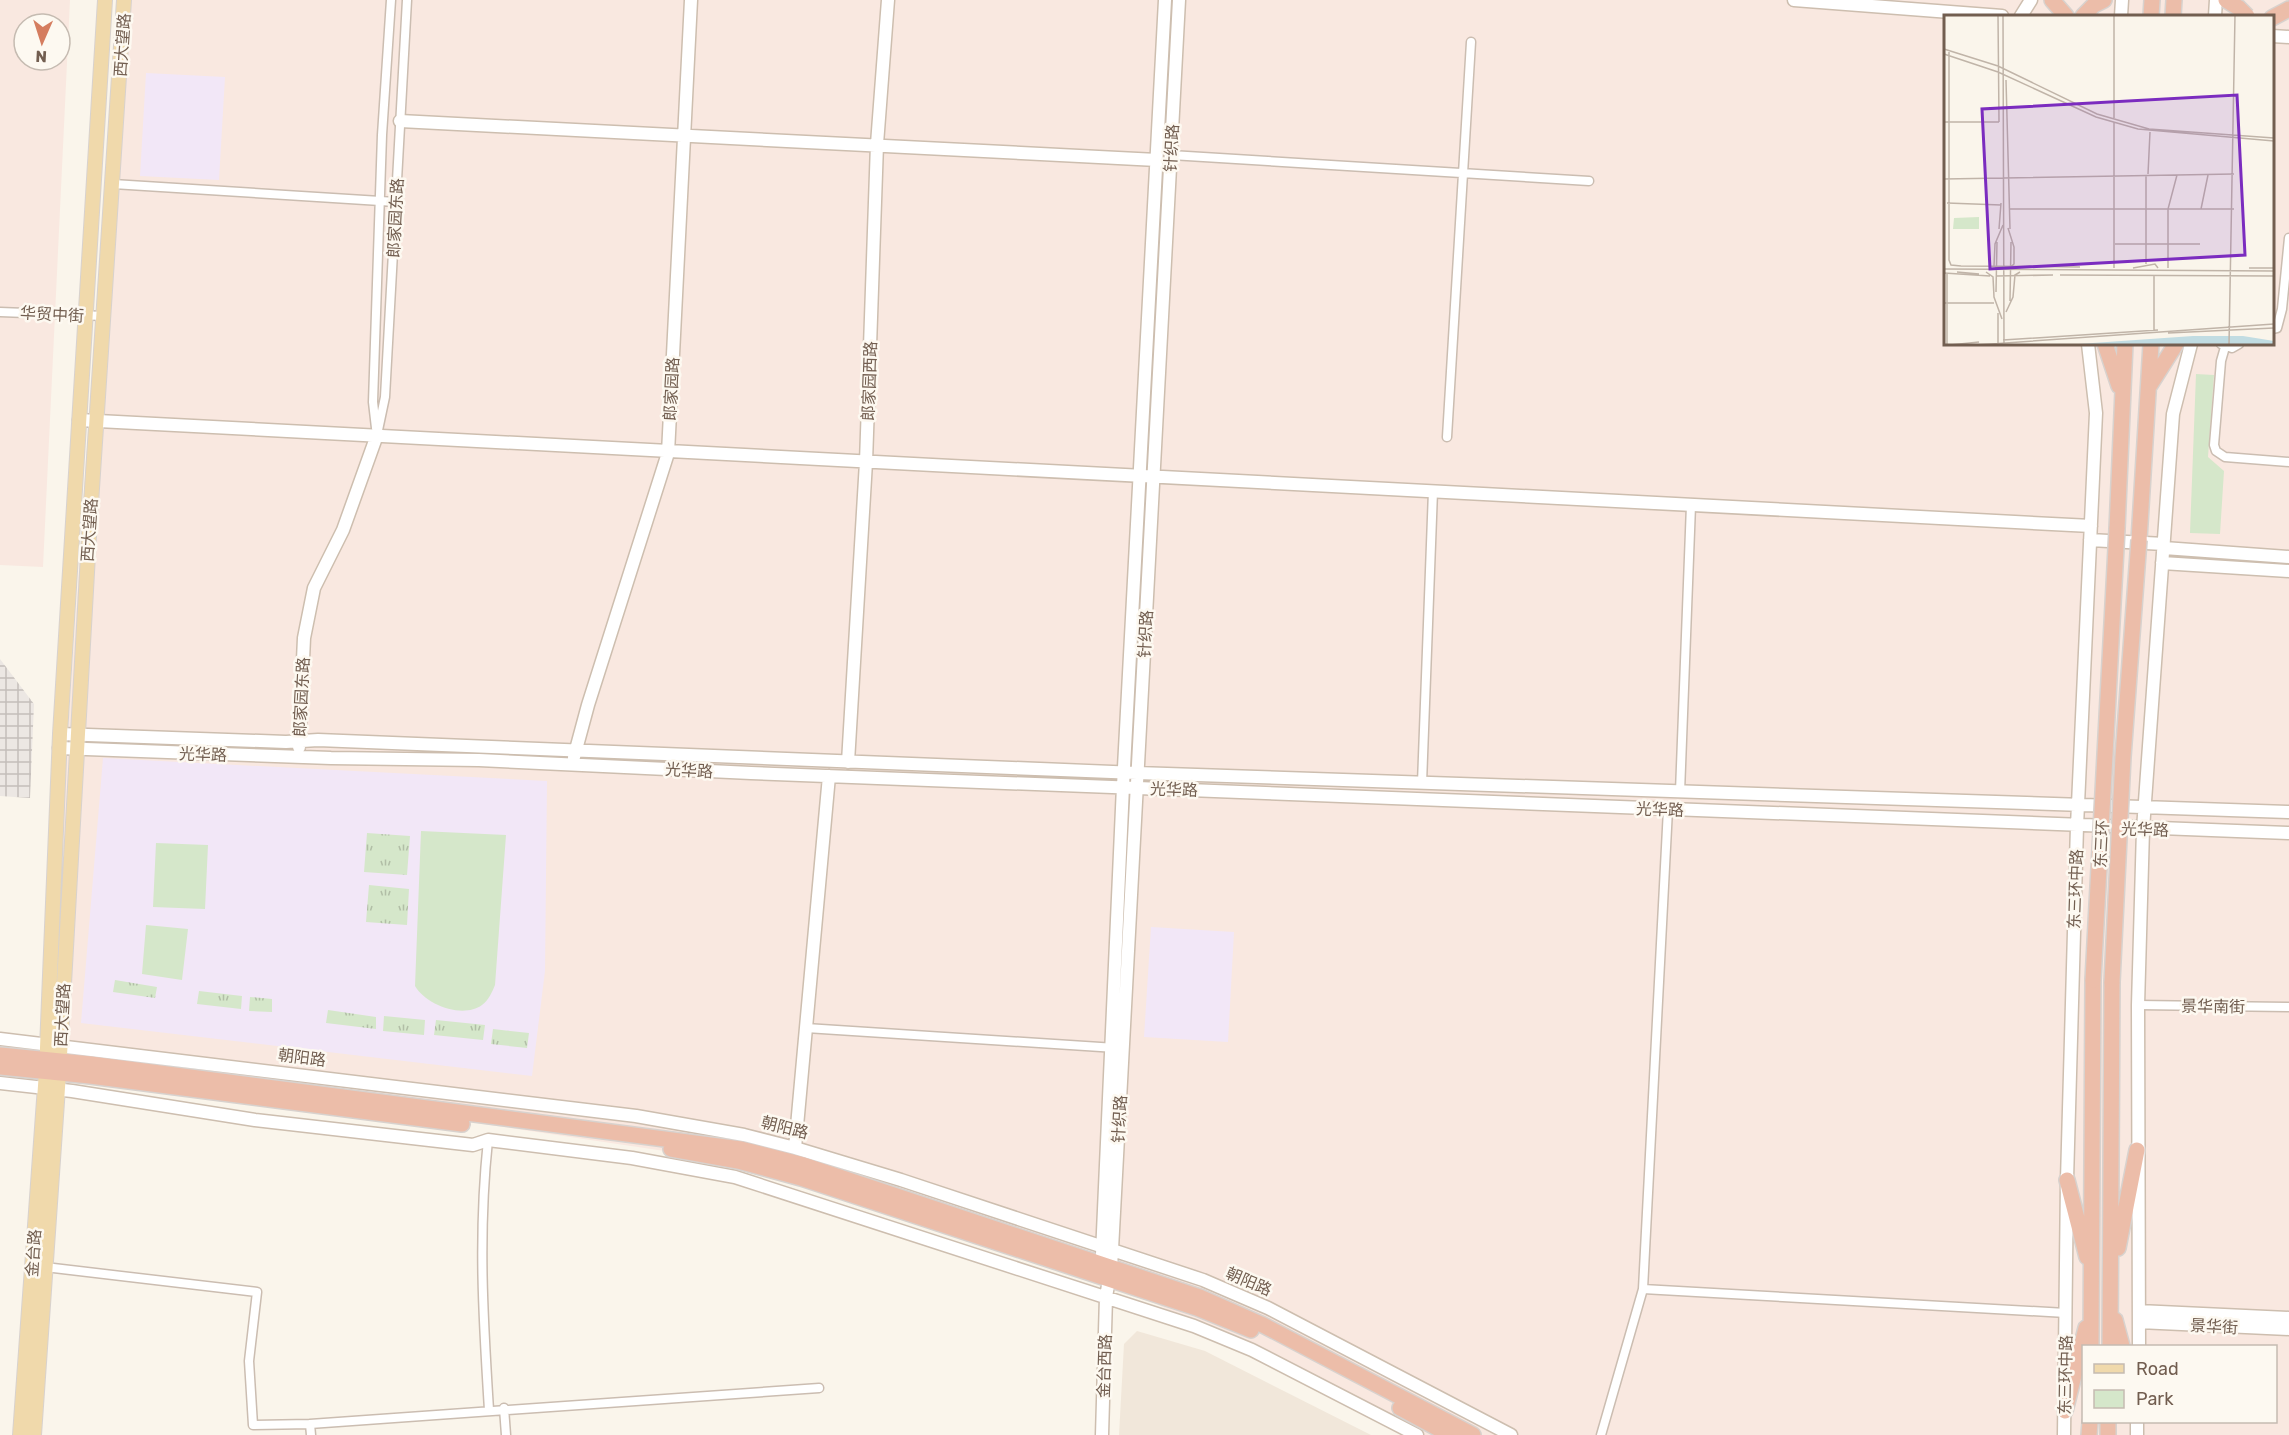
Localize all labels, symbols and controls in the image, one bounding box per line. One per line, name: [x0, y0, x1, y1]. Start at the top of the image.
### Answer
north arrow: [12, 12, 72, 72]
street label: 西大望路: [111, 12, 134, 78]
inset map: [1944, 15, 2274, 345]
text: N: [35, 47, 47, 66]
street label: 针织路: [1161, 124, 1182, 172]
street label: 郎家园东路: [384, 178, 407, 258]
street label: 华贸中街: [20, 303, 84, 326]
street label: 郎家园西路: [859, 341, 880, 421]
street label: 郎家园路: [660, 357, 683, 421]
street label: 西大望路: [78, 497, 101, 563]
street label: 针织路: [1135, 610, 1156, 658]
street label: 郎家园东路: [290, 657, 313, 737]
street label: 光华路: [179, 744, 227, 765]
street label: 光华路: [665, 760, 713, 781]
street label: 光华路: [1150, 779, 1198, 800]
street label: 光华路: [1636, 799, 1684, 820]
street label: 光华路: [2121, 819, 2169, 840]
street label: 东三环: [2091, 820, 2112, 868]
street label: 东三环中路: [2065, 849, 2086, 929]
street label: 西大望路: [51, 983, 74, 1047]
street label: 景华南街: [2181, 996, 2245, 1017]
street label: 朝阳路: [277, 1045, 327, 1070]
street label: 针织路: [1109, 1095, 1130, 1143]
street label: 朝阳路: [759, 1112, 810, 1143]
street label: 金台路: [22, 1228, 45, 1278]
street label: 朝阳路: [1223, 1263, 1275, 1300]
street label: 景华街: [2190, 1316, 2238, 1337]
street label: 金台西路: [1094, 1334, 1115, 1398]
street label: 东三环中路: [2055, 1335, 2076, 1415]
legend: [2082, 1345, 2277, 1423]
text: Road: [2136, 1358, 2179, 1380]
text: Park: [2136, 1388, 2174, 1410]

